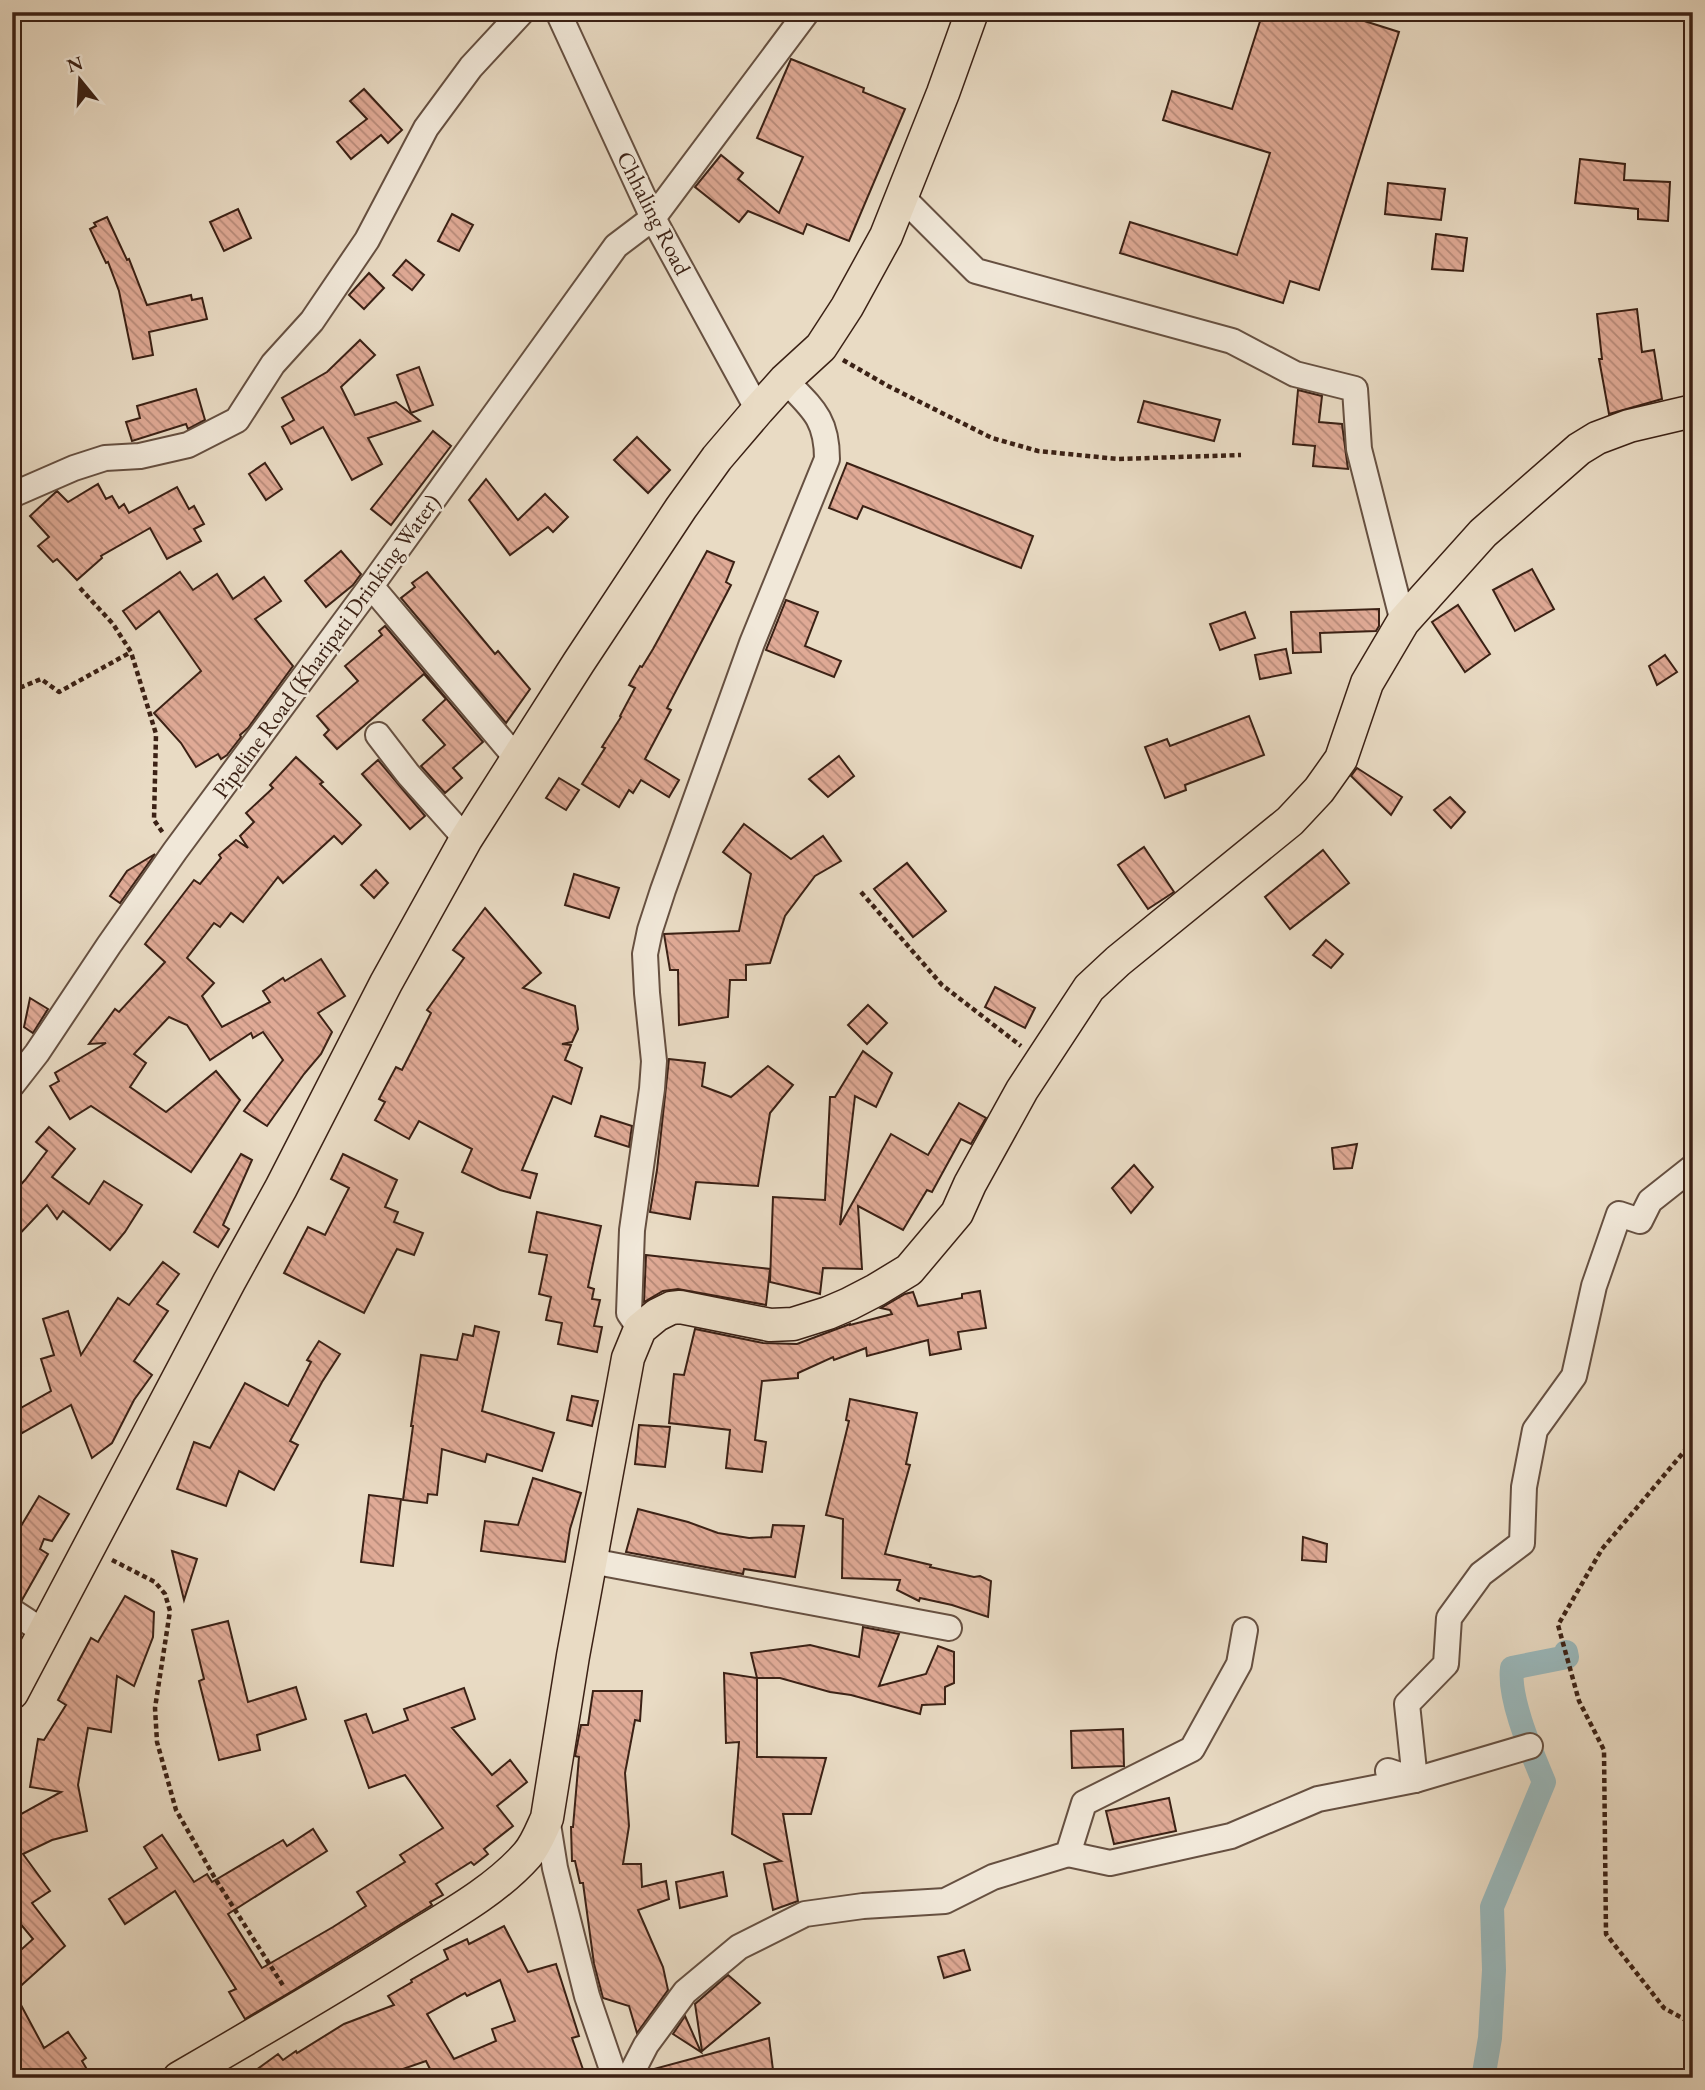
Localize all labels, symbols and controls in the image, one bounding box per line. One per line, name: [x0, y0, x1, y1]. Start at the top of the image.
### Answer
north arrow: [46, 46, 116, 116]
text: N: [64, 50, 87, 79]
street label: Chhaling Road: [610, 146, 698, 280]
street label: Pipeline Road (Kharipati Drinking Water): [205, 488, 447, 804]

